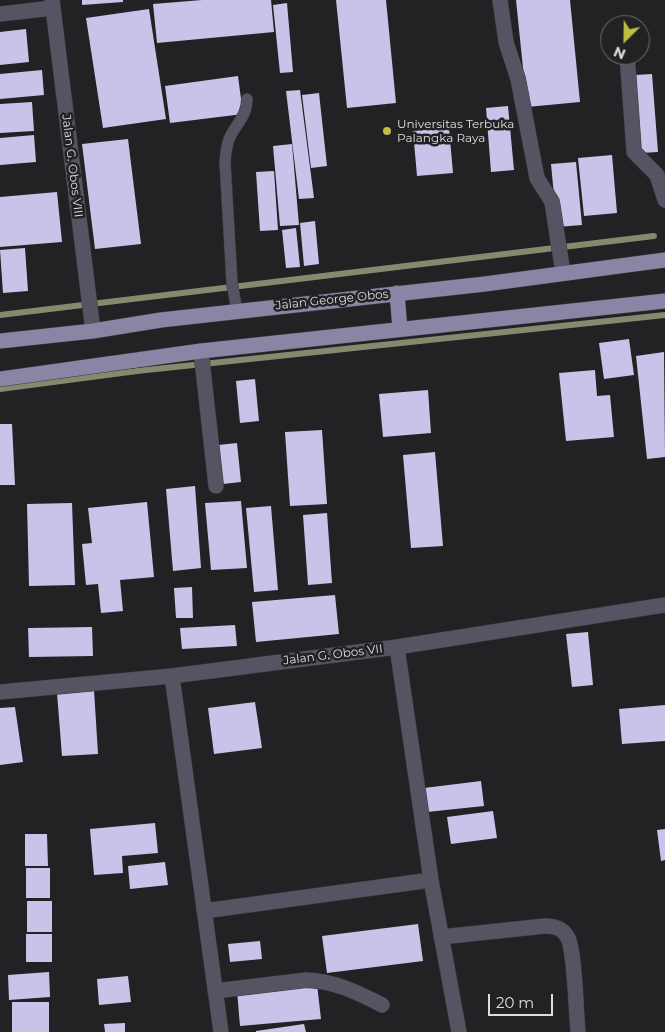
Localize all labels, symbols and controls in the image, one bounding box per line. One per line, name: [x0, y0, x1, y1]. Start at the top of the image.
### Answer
north arrow: [600, 15, 650, 65]
text: N: [611, 42, 628, 63]
street label: Jalan G. Obos VIII: [59, 114, 85, 218]
place label: Universitas Terbuka Palangka Raya: [397, 117, 514, 145]
marker: Universitas Terbuka Palangka Raya: [381, 125, 393, 137]
street label: Jalan George Obos: [275, 287, 389, 313]
street label: Jalan G. Obos VII: [283, 642, 383, 668]
scale bar: [490, 984, 555, 1016]
text: 20 m: [496, 993, 534, 1012]

